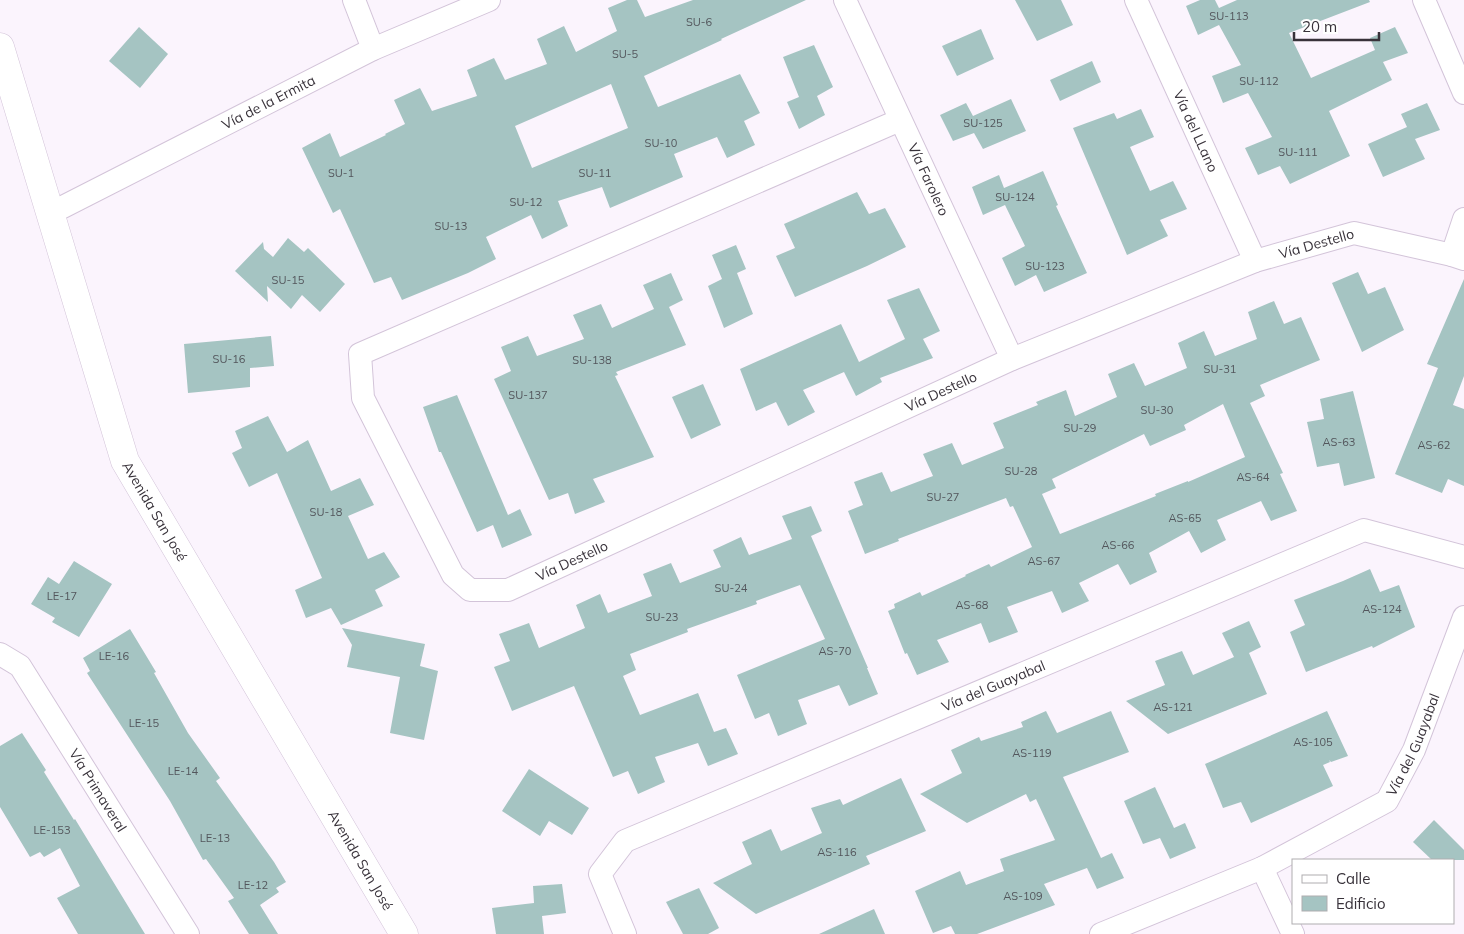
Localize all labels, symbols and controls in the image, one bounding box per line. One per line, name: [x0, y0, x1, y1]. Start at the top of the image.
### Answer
house number: SU-113: [1209, 9, 1249, 23]
scale bar: [1294, 10, 1379, 42]
house number: SU-6: [686, 15, 712, 29]
text: 20 m: [1302, 17, 1337, 36]
house number: SU-5: [612, 47, 638, 61]
street label: Vía de la Ermita: [219, 71, 318, 134]
house number: SU-112: [1239, 74, 1279, 88]
street label: Vía del LLano: [1169, 87, 1222, 175]
house number: SU-125: [963, 116, 1003, 130]
house number: SU-10: [645, 136, 678, 150]
street label: Vía Farolero: [904, 140, 953, 219]
house number: SU-111: [1278, 145, 1318, 159]
house number: SU-1: [328, 166, 354, 180]
house number: SU-11: [579, 166, 611, 180]
house number: SU-124: [995, 190, 1035, 204]
house number: SU-12: [510, 195, 543, 209]
house number: SU-13: [435, 219, 467, 233]
street label: Vía Destello: [1277, 224, 1356, 263]
house number: SU-123: [1025, 259, 1065, 273]
house number: SU-15: [272, 273, 305, 287]
house number: SU-16: [213, 352, 246, 366]
house number: SU-138: [572, 353, 612, 367]
house number: SU-31: [1204, 362, 1236, 376]
street label: Vía Destello: [902, 367, 980, 416]
house number: SU-137: [508, 388, 548, 402]
house number: SU-30: [1141, 403, 1174, 417]
house number: SU-29: [1064, 421, 1096, 435]
house number: AS-63: [1323, 435, 1355, 449]
house number: AS-62: [1418, 438, 1451, 452]
street label: Avenida San José: [118, 458, 191, 565]
house number: SU-28: [1005, 464, 1038, 478]
house number: AS-64: [1237, 470, 1270, 484]
house number: SU-27: [927, 490, 959, 504]
house number: SU-18: [310, 505, 343, 519]
house number: AS-65: [1169, 511, 1202, 525]
street label: Vía Destello: [533, 536, 611, 585]
house number: AS-66: [1102, 538, 1135, 552]
house number: AS-67: [1028, 554, 1060, 568]
house number: SU-24: [715, 581, 748, 595]
house number: LE-17: [47, 589, 77, 603]
house number: AS-68: [956, 598, 989, 612]
house number: AS-124: [1362, 602, 1402, 616]
house number: SU-23: [646, 610, 678, 624]
house number: AS-70: [819, 644, 852, 658]
house number: LE-16: [99, 649, 130, 663]
street label: Vía del Guayabal: [939, 656, 1048, 716]
street label: Vía del Guayabal: [1382, 691, 1443, 799]
house number: AS-121: [1153, 700, 1193, 714]
house number: LE-15: [129, 716, 160, 730]
house number: AS-105: [1293, 735, 1333, 749]
street label: Vía Primaveral: [65, 745, 131, 835]
house number: AS-119: [1012, 746, 1052, 760]
house number: LE-14: [168, 764, 199, 778]
street label: Avenida San José: [324, 807, 397, 914]
house number: LE-153: [34, 823, 70, 837]
house number: LE-13: [200, 831, 230, 845]
house number: AS-116: [817, 845, 857, 859]
legend: [1292, 859, 1454, 924]
text: Calle: [1336, 869, 1370, 888]
house number: LE-12: [238, 878, 269, 892]
house number: AS-109: [1003, 889, 1043, 903]
text: Edificio: [1336, 894, 1386, 913]

